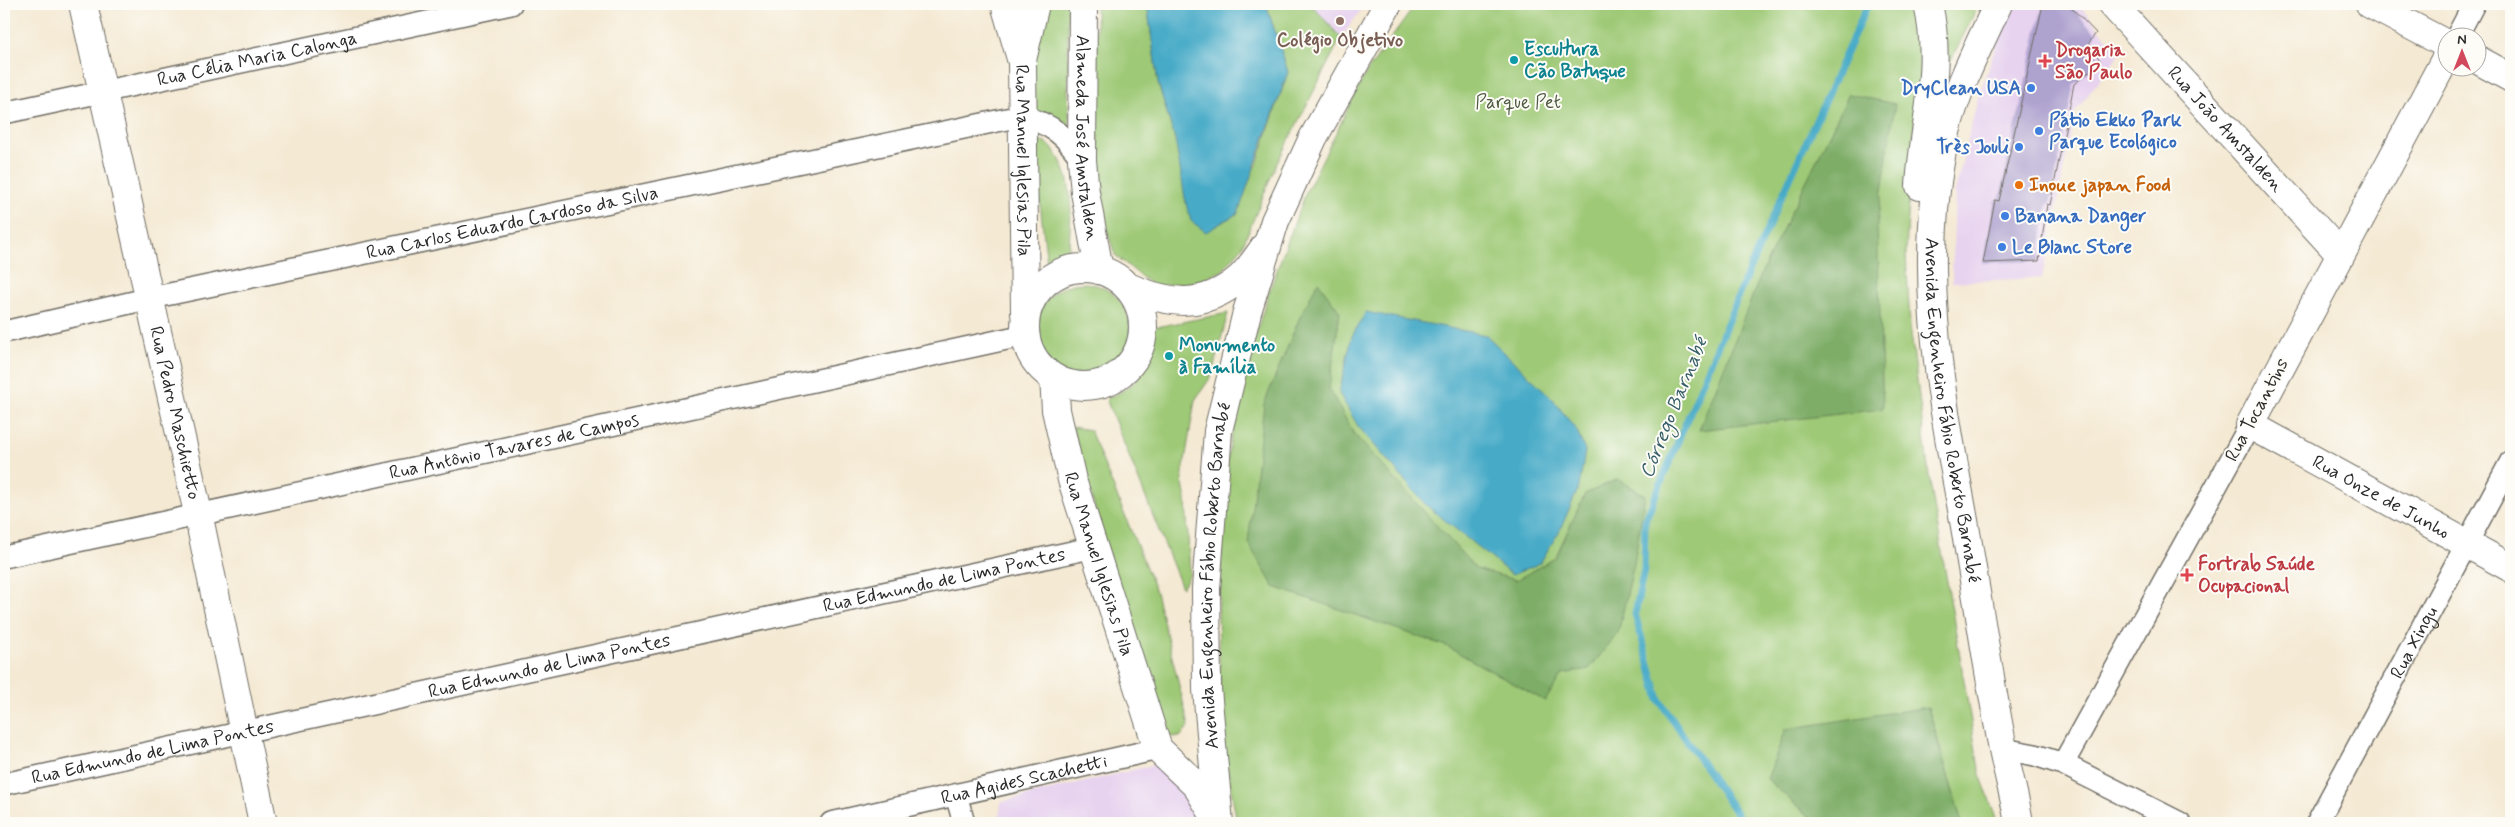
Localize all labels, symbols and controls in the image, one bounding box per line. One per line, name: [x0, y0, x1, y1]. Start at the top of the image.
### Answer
marker: Colégio Objetivo: [1334, 15, 1346, 27]
street label: Rua Célia Maria Calonga: [155, 25, 359, 92]
place label: Colégio Objetivo: [1277, 28, 1403, 54]
north arrow: [2438, 28, 2488, 78]
text: N: [2457, 31, 2467, 49]
street label: Alameda José Amstalden: [1069, 35, 1106, 242]
place label: Escultura Cão Batuque: [1524, 37, 1626, 84]
place label: Drogaria São Paulo: [2055, 38, 2132, 85]
marker: Escultura Cão Batuque: [1508, 54, 1520, 66]
marker: Drogaria São Paulo: [2039, 55, 2051, 67]
street label: Rua João Amstalden: [2162, 61, 2290, 197]
street label: Rua Manuel Iglesias Pila: [1010, 64, 1037, 257]
place label: DryClean USA: [1901, 76, 2021, 101]
marker: DryClean USA: [2025, 82, 2037, 94]
park label: Parque Pet: [1475, 90, 1561, 115]
place label: Pátio Ekko Park Parque Ecológico: [2049, 108, 2182, 156]
marker: Pátio Ekko Park Parque Ecológico: [2033, 125, 2045, 137]
place label: Très Jouli: [1936, 135, 2009, 160]
marker: Très Jouli: [2013, 141, 2025, 153]
place label: Inoue japan Food: [2029, 173, 2171, 198]
marker: Inoue japan Food: [2013, 179, 2025, 191]
street label: Rua Carlos Eduardo Cardoso da Silva: [364, 180, 661, 265]
place label: Banana Danger: [2015, 204, 2146, 232]
marker: Banana Danger: [1999, 210, 2011, 222]
place label: Le Blanc Store: [2012, 235, 2132, 260]
street label: Avenida Engenheiro Fábio Roberto Barnabé: [1919, 237, 1987, 584]
marker: Le Blanc Store: [1996, 241, 2008, 253]
street label: Rua Pedro Maschietto: [144, 324, 207, 502]
water label: Córrego Barnabé: [1634, 331, 1717, 483]
place label: Monumento à Família: [1179, 333, 1275, 380]
marker: Monumento à Família: [1163, 350, 1175, 362]
street label: Rua Tocantins: [2219, 354, 2295, 466]
street label: Avenida Engenheiro Fábio Roberto Barnabé: [1193, 400, 1237, 750]
street label: Rua Antônio Tavares de Campos: [387, 407, 641, 485]
street label: Rua Onze de Junho: [2308, 449, 2454, 545]
street label: Rua Manuel Iglesias Pila: [1058, 470, 1140, 659]
street label: Rua Edmundo de Lima Pontes: [821, 541, 1068, 618]
place label: Fortrab Saúde Ocupacional: [2198, 552, 2315, 599]
marker: Fortrab Saúde Ocupacional: [2180, 568, 2194, 582]
street label: Rua Xingu: [2384, 602, 2444, 683]
street label: Rua Edmundo de Lima Pontes: [426, 627, 673, 704]
street label: Rua Edmundo de Lima Pontes: [29, 713, 276, 790]
street label: Rua Agides Scachetti: [939, 748, 1110, 810]

